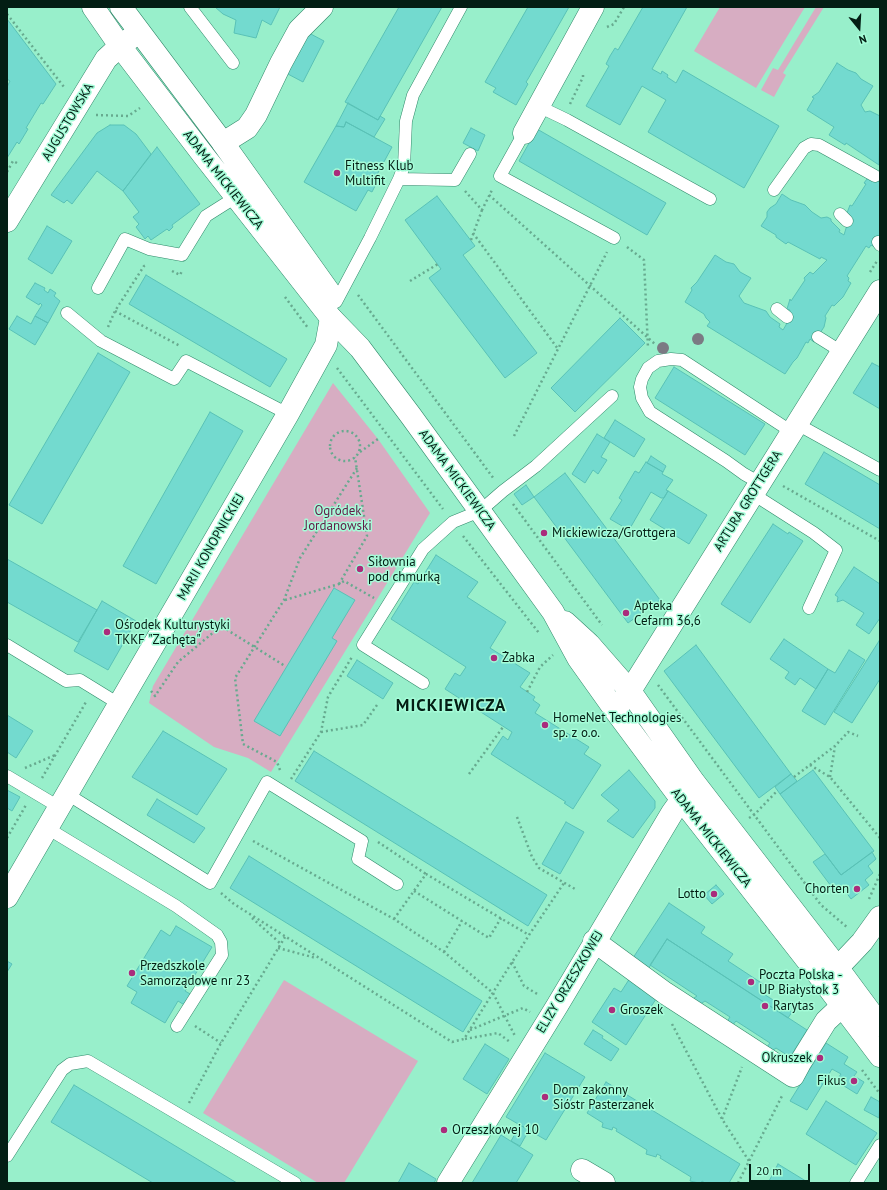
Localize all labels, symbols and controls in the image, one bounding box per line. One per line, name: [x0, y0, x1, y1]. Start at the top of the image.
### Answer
north arrow: [839, 8, 879, 48]
text: N: [857, 32, 868, 47]
street label: AUGUSTOWSKA: [39, 81, 97, 163]
street label: ADAMA MICKIEWICZA: [180, 128, 266, 232]
place label: Fitness Klub Multifit: [345, 158, 413, 189]
marker: Fitness Klub Multifit: [332, 168, 342, 178]
street label: ADAMA MICKIEWICZA: [415, 426, 499, 534]
street label: ARTURA GROTTGERA: [711, 448, 785, 554]
street label: MARII KONOPNICKIEJ: [174, 491, 248, 603]
park label: Ogródek Jordanowski: [304, 503, 372, 534]
place label: Mickiewicza/Grottgera: [552, 525, 676, 541]
marker: Mickiewicza/Grottgera: [539, 528, 549, 538]
place label: Siłownia pod chmurką: [368, 554, 440, 585]
marker: Siłownia pod chmurką: [355, 564, 365, 574]
place label: Apteka Cefarm 36,6: [634, 598, 701, 629]
marker: Apteka Cefarm 36,6: [621, 608, 631, 618]
place label: Ośrodek Kulturystyki TKKF "Zachęta": [115, 617, 230, 648]
marker: Ośrodek Kulturystyki TKKF "Zachęta": [102, 627, 112, 637]
place label: Żabka: [502, 650, 535, 666]
marker: Żabka: [489, 653, 499, 663]
district label: MICKIEWICZA: [396, 696, 506, 716]
place label: HomeNet Technologies sp. z o.o.: [553, 710, 681, 741]
marker: HomeNet Technologies sp. z o.o.: [540, 720, 550, 730]
street label: ADAMA MICKIEWICZA: [668, 786, 754, 890]
place label: Chorten: [805, 881, 849, 897]
marker: Chorten: [852, 884, 862, 894]
place label: Lotto: [677, 886, 706, 902]
marker: Lotto: [709, 889, 719, 899]
street label: ELIZY ORZESZKOWEJ: [533, 928, 607, 1036]
place label: Przedszkole Samorządowe nr 23: [140, 958, 250, 989]
place label: Poczta Polska - UP Białystok 3: [759, 967, 842, 998]
marker: Przedszkole Samorządowe nr 23: [127, 968, 137, 978]
marker: Poczta Polska - UP Białystok 3: [746, 977, 756, 987]
place label: Rarytas: [773, 998, 814, 1014]
marker: Rarytas: [760, 1001, 770, 1011]
place label: Groszek: [620, 1002, 663, 1018]
marker: Groszek: [607, 1005, 617, 1015]
place label: Okruszek: [762, 1050, 812, 1066]
marker: Okruszek: [815, 1053, 825, 1063]
place label: Fikus: [817, 1073, 846, 1089]
marker: Fikus: [849, 1076, 859, 1086]
place label: Dom zakonny Sióstr Pasterzanek: [553, 1082, 654, 1113]
marker: Dom zakonny Sióstr Pasterzanek: [540, 1092, 550, 1102]
place label: Orzeszkowej 10: [452, 1122, 539, 1138]
marker: Orzeszkowej 10: [439, 1125, 449, 1135]
scale bar: [751, 1156, 812, 1182]
text: 20 m: [756, 1163, 782, 1178]

